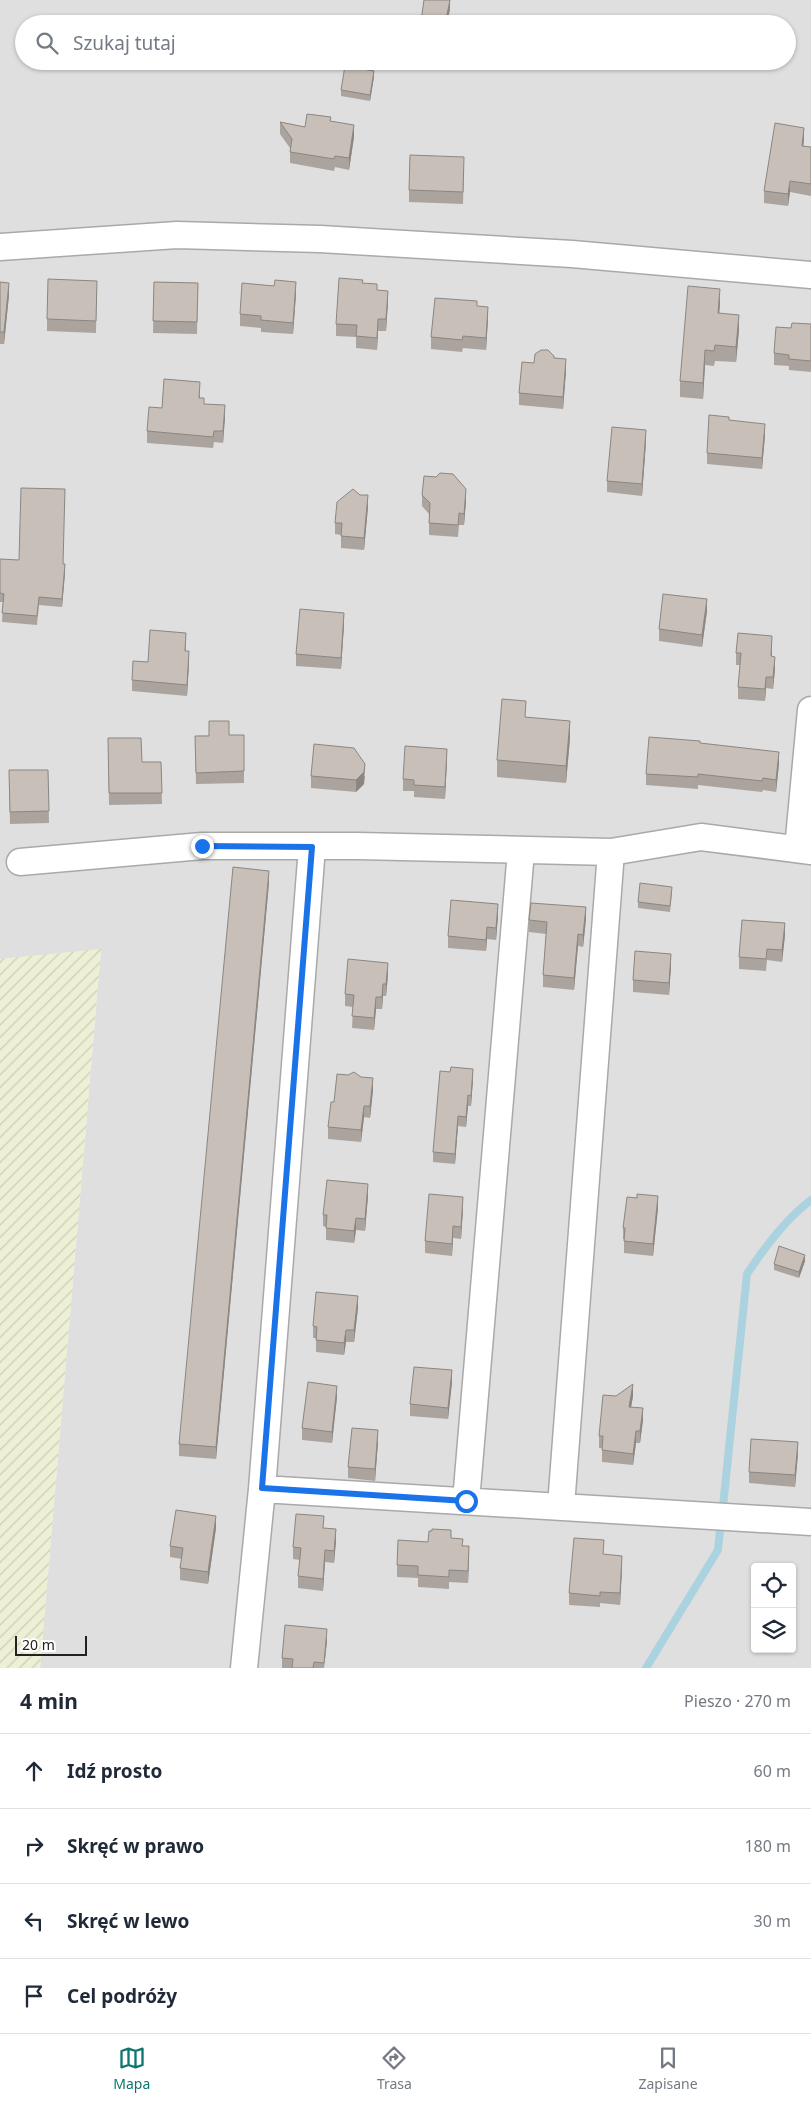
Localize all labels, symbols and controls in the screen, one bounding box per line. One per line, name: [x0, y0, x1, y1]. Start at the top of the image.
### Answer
search box: [15, 15, 796, 70]
icon: search: [33, 29, 61, 57]
text: Szukaj tutaj: [73, 30, 176, 56]
route end: [191, 835, 214, 858]
route start: [455, 1490, 478, 1513]
map controls: [751, 1563, 796, 1653]
button: locate: [751, 1563, 796, 1608]
button: layers: [751, 1608, 796, 1653]
scale bar: [15, 1633, 88, 1656]
text: 20 m: [22, 1635, 55, 1654]
text: 4 min: [20, 1687, 78, 1715]
text: Pieszo · 270 m: [684, 1690, 791, 1712]
icon: ahead: [20, 1757, 48, 1785]
text: Idź prosto: [67, 1758, 162, 1784]
text: 60 m: [754, 1760, 791, 1782]
icon: right: [20, 1832, 48, 1860]
text: Skręć w prawo: [67, 1833, 204, 1859]
text: 180 m: [744, 1835, 791, 1857]
icon: left: [20, 1907, 48, 1935]
text: Skręć w lewo: [67, 1908, 189, 1934]
text: 30 m: [754, 1910, 791, 1932]
icon: arrive: [20, 1982, 48, 2010]
text: Cel podróży: [67, 1983, 177, 2009]
tab: Mapa: [113, 2044, 150, 2093]
tab: Trasa: [377, 2044, 412, 2093]
tab: Zapisane: [638, 2044, 698, 2093]

